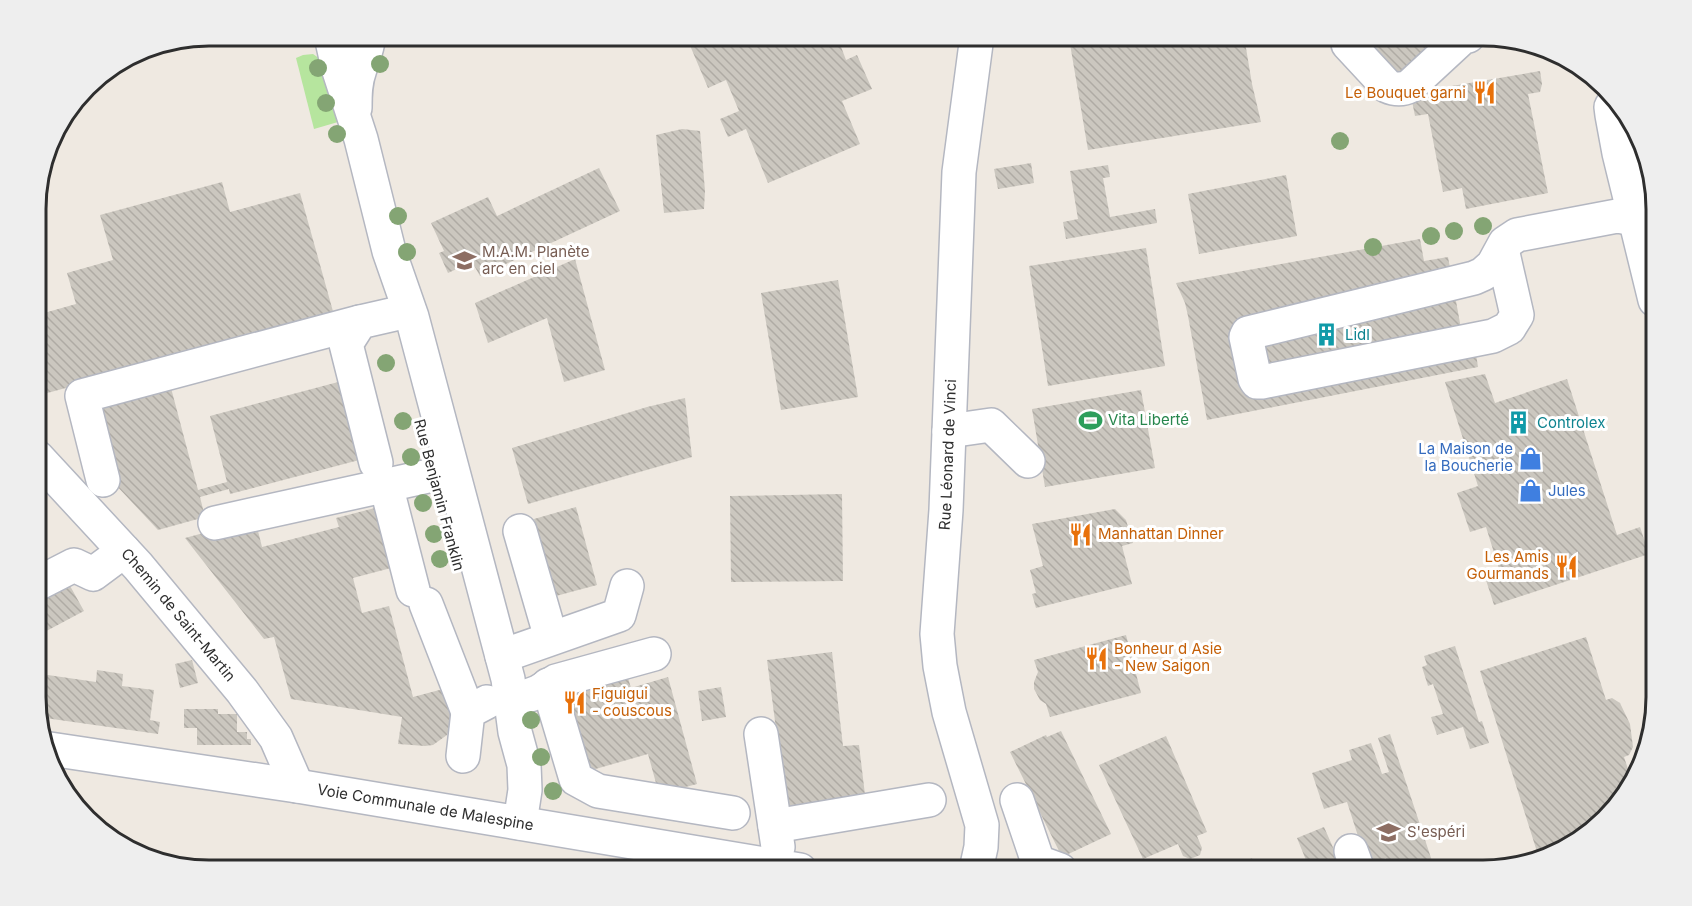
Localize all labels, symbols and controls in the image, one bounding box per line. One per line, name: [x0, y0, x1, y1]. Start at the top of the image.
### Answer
restaurant icon: Le Bouquet garni: [1471, 80, 1497, 106]
place label: Le Bouquet garni: [1345, 83, 1466, 102]
place label: M.A.M. Planète arc en ciel: [482, 242, 589, 278]
school or university icon: M.A.M. Planète arc en ciel: [451, 248, 477, 274]
building icon: Lidl: [1314, 322, 1340, 348]
place label: Lidl: [1345, 325, 1370, 344]
street label: Rue Léonard de Vinci: [935, 379, 960, 531]
sports icon: Vita Liberté: [1077, 407, 1103, 433]
place label: Vita Liberté: [1108, 410, 1189, 429]
building icon: Controlex: [1506, 410, 1532, 436]
place label: Controlex: [1537, 413, 1605, 432]
street label: Rue Benjamin Franklin: [410, 417, 469, 573]
place label: La Maison de la Boucherie: [1418, 439, 1513, 475]
shop icon: La Maison de la Boucherie: [1518, 445, 1544, 471]
shop icon: Jules: [1517, 478, 1543, 504]
place label: Jules: [1548, 481, 1586, 500]
restaurant icon: Manhattan Dinner: [1067, 521, 1093, 547]
place label: Manhattan Dinner: [1098, 524, 1224, 543]
street label: Chemin de Saint-Martin: [117, 544, 240, 685]
place label: Les Amis Gourmands: [1467, 547, 1549, 583]
restaurant icon: Les Amis Gourmands: [1554, 553, 1580, 579]
place label: Bonheur d Asie - New Saigon: [1114, 639, 1222, 675]
restaurant icon: Bonheur d Asie - New Saigon: [1083, 645, 1109, 671]
place label: Figuigui - couscous: [592, 684, 672, 720]
restaurant icon: Figuigui - couscous: [561, 690, 587, 716]
street label: Voie Communale de Malespine: [316, 780, 535, 834]
school or university icon: S'espéri: [1376, 819, 1402, 845]
place label: S'espéri: [1407, 822, 1465, 841]

